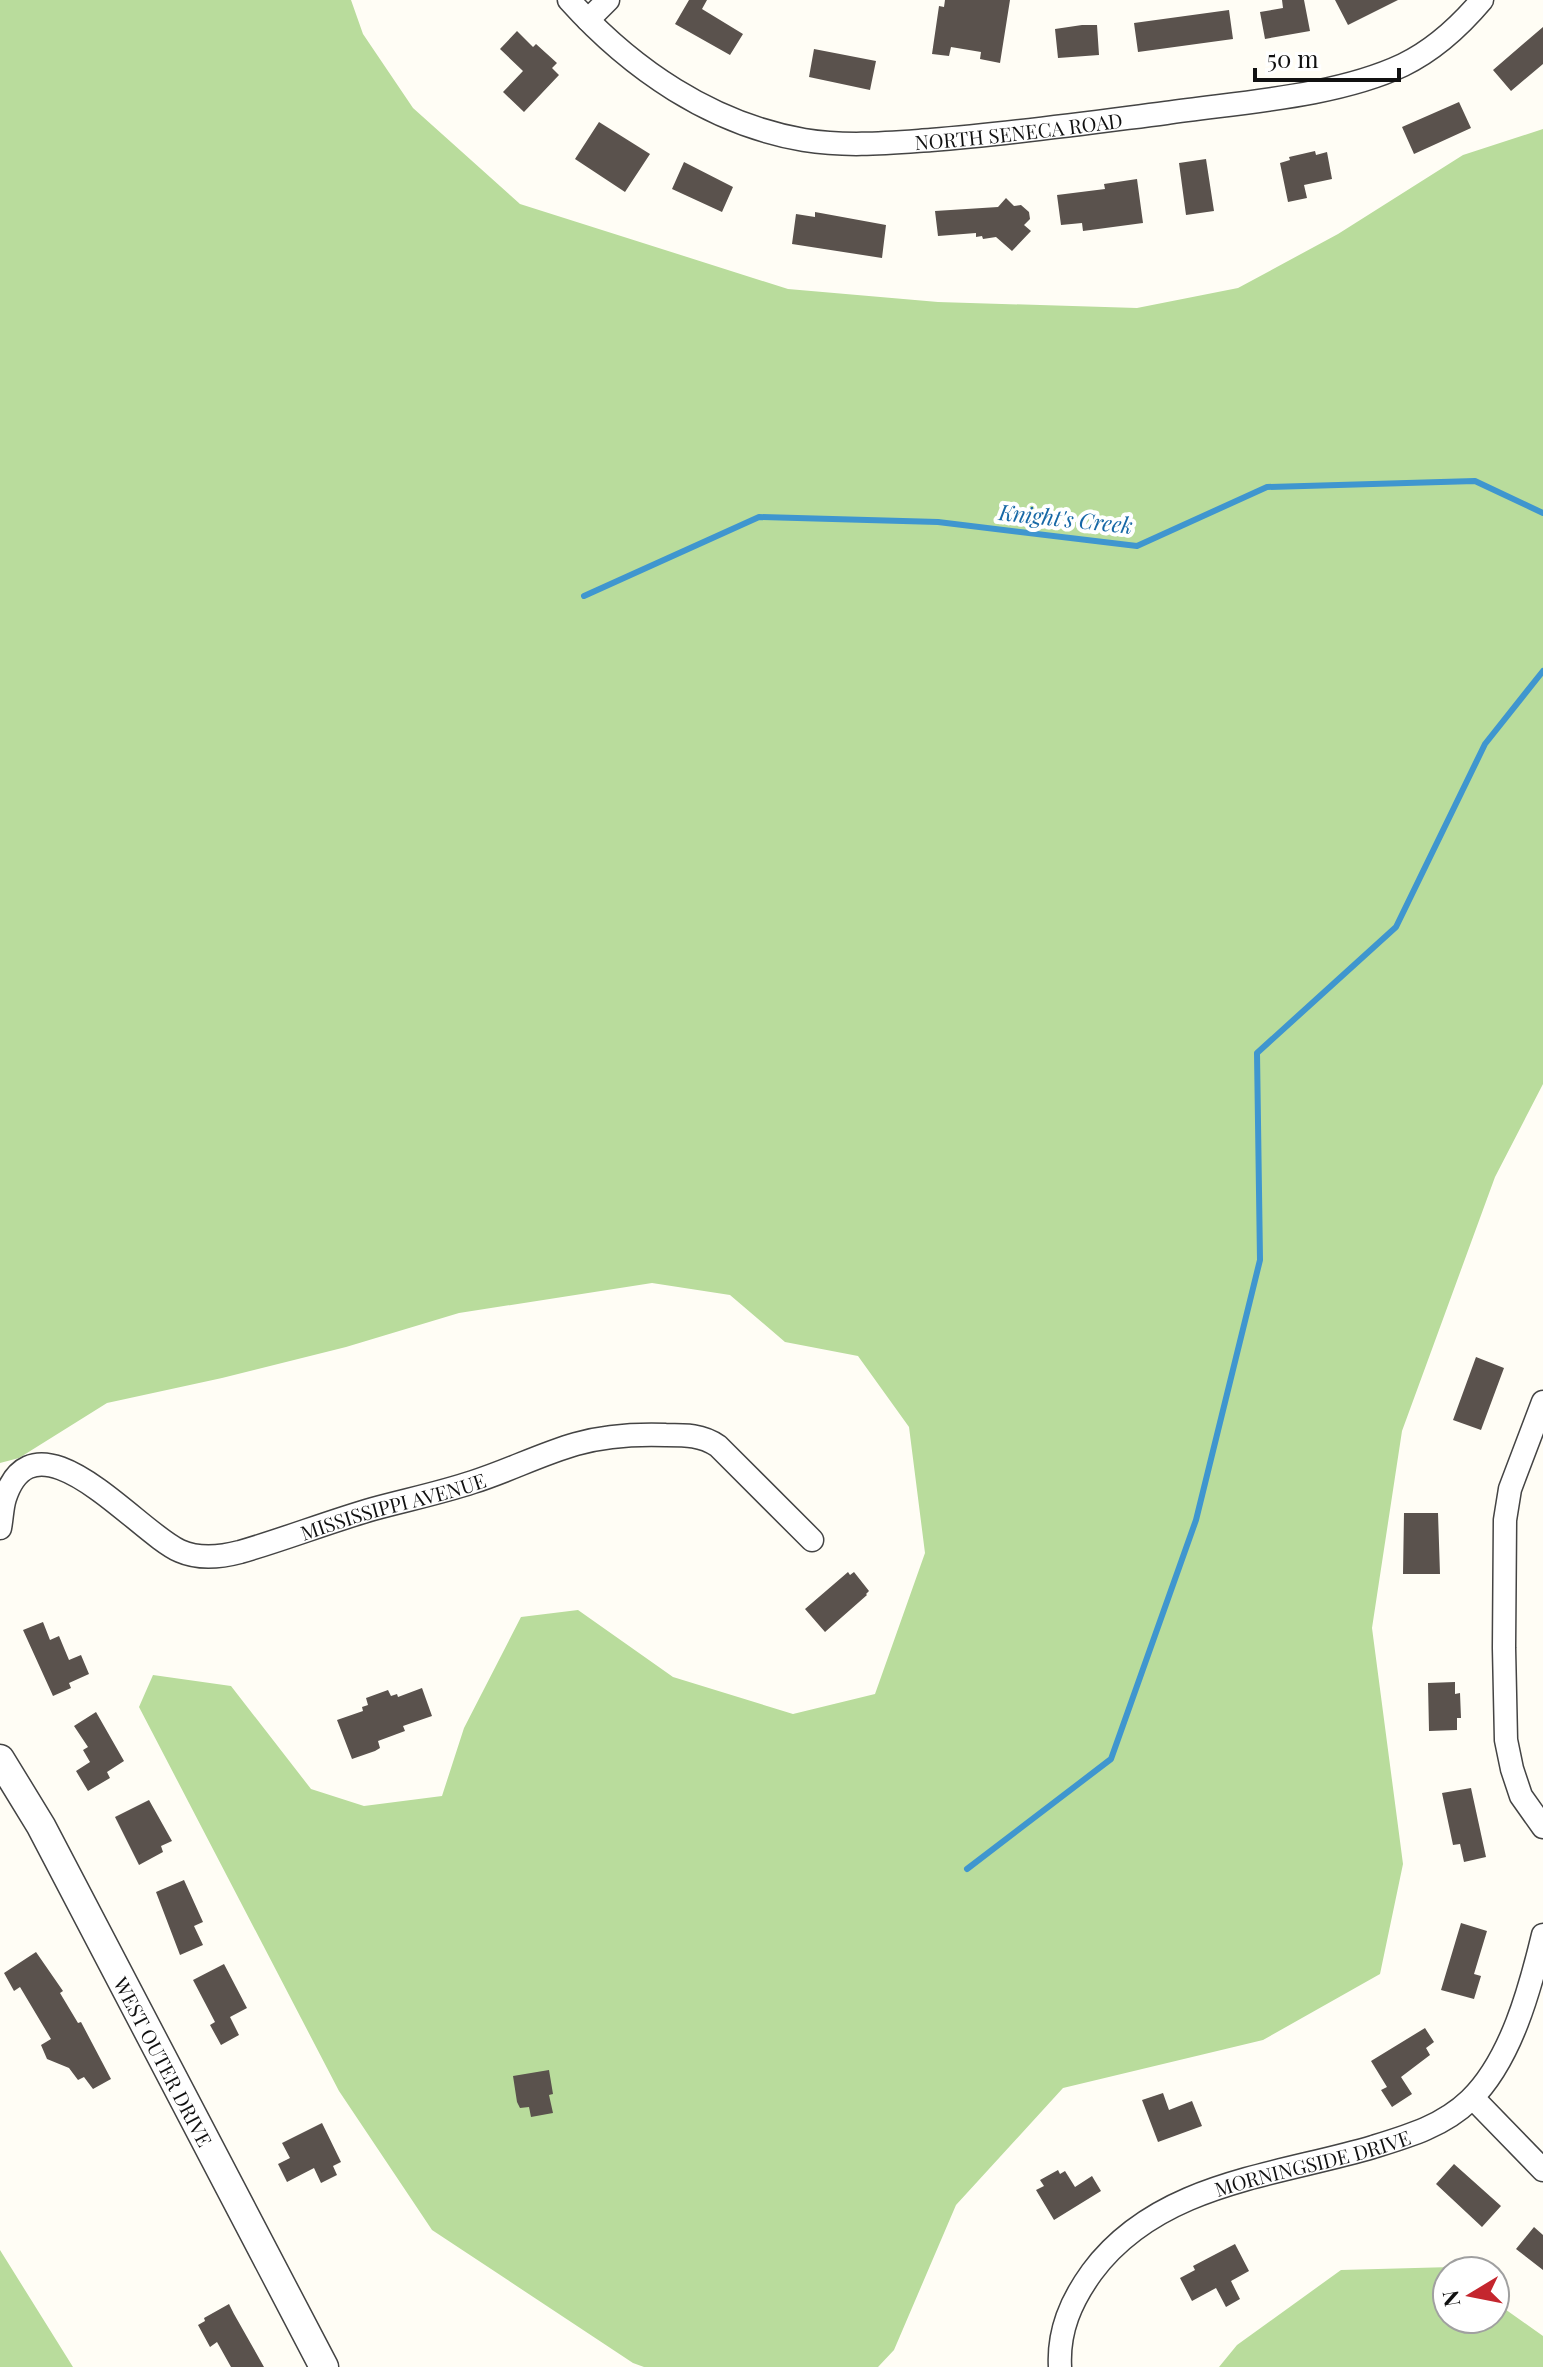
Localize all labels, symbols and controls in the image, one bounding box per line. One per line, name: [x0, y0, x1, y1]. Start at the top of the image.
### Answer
scale bar: [1255, 32, 1399, 82]
text: 50 m: [1267, 42, 1319, 74]
street label: NORTH SENECA ROAD: [914, 105, 1124, 155]
water label: Knight's Creek: [997, 496, 1134, 540]
street label: MISSISSIPPI AVENUE: [296, 1465, 489, 1545]
street label: WEST OUTER DRIVE: [108, 1971, 219, 2151]
street label: MORNINGSIDE DRIVE: [1211, 2123, 1414, 2202]
north arrow: [1431, 2255, 1511, 2335]
text: N: [1434, 2288, 1466, 2309]

